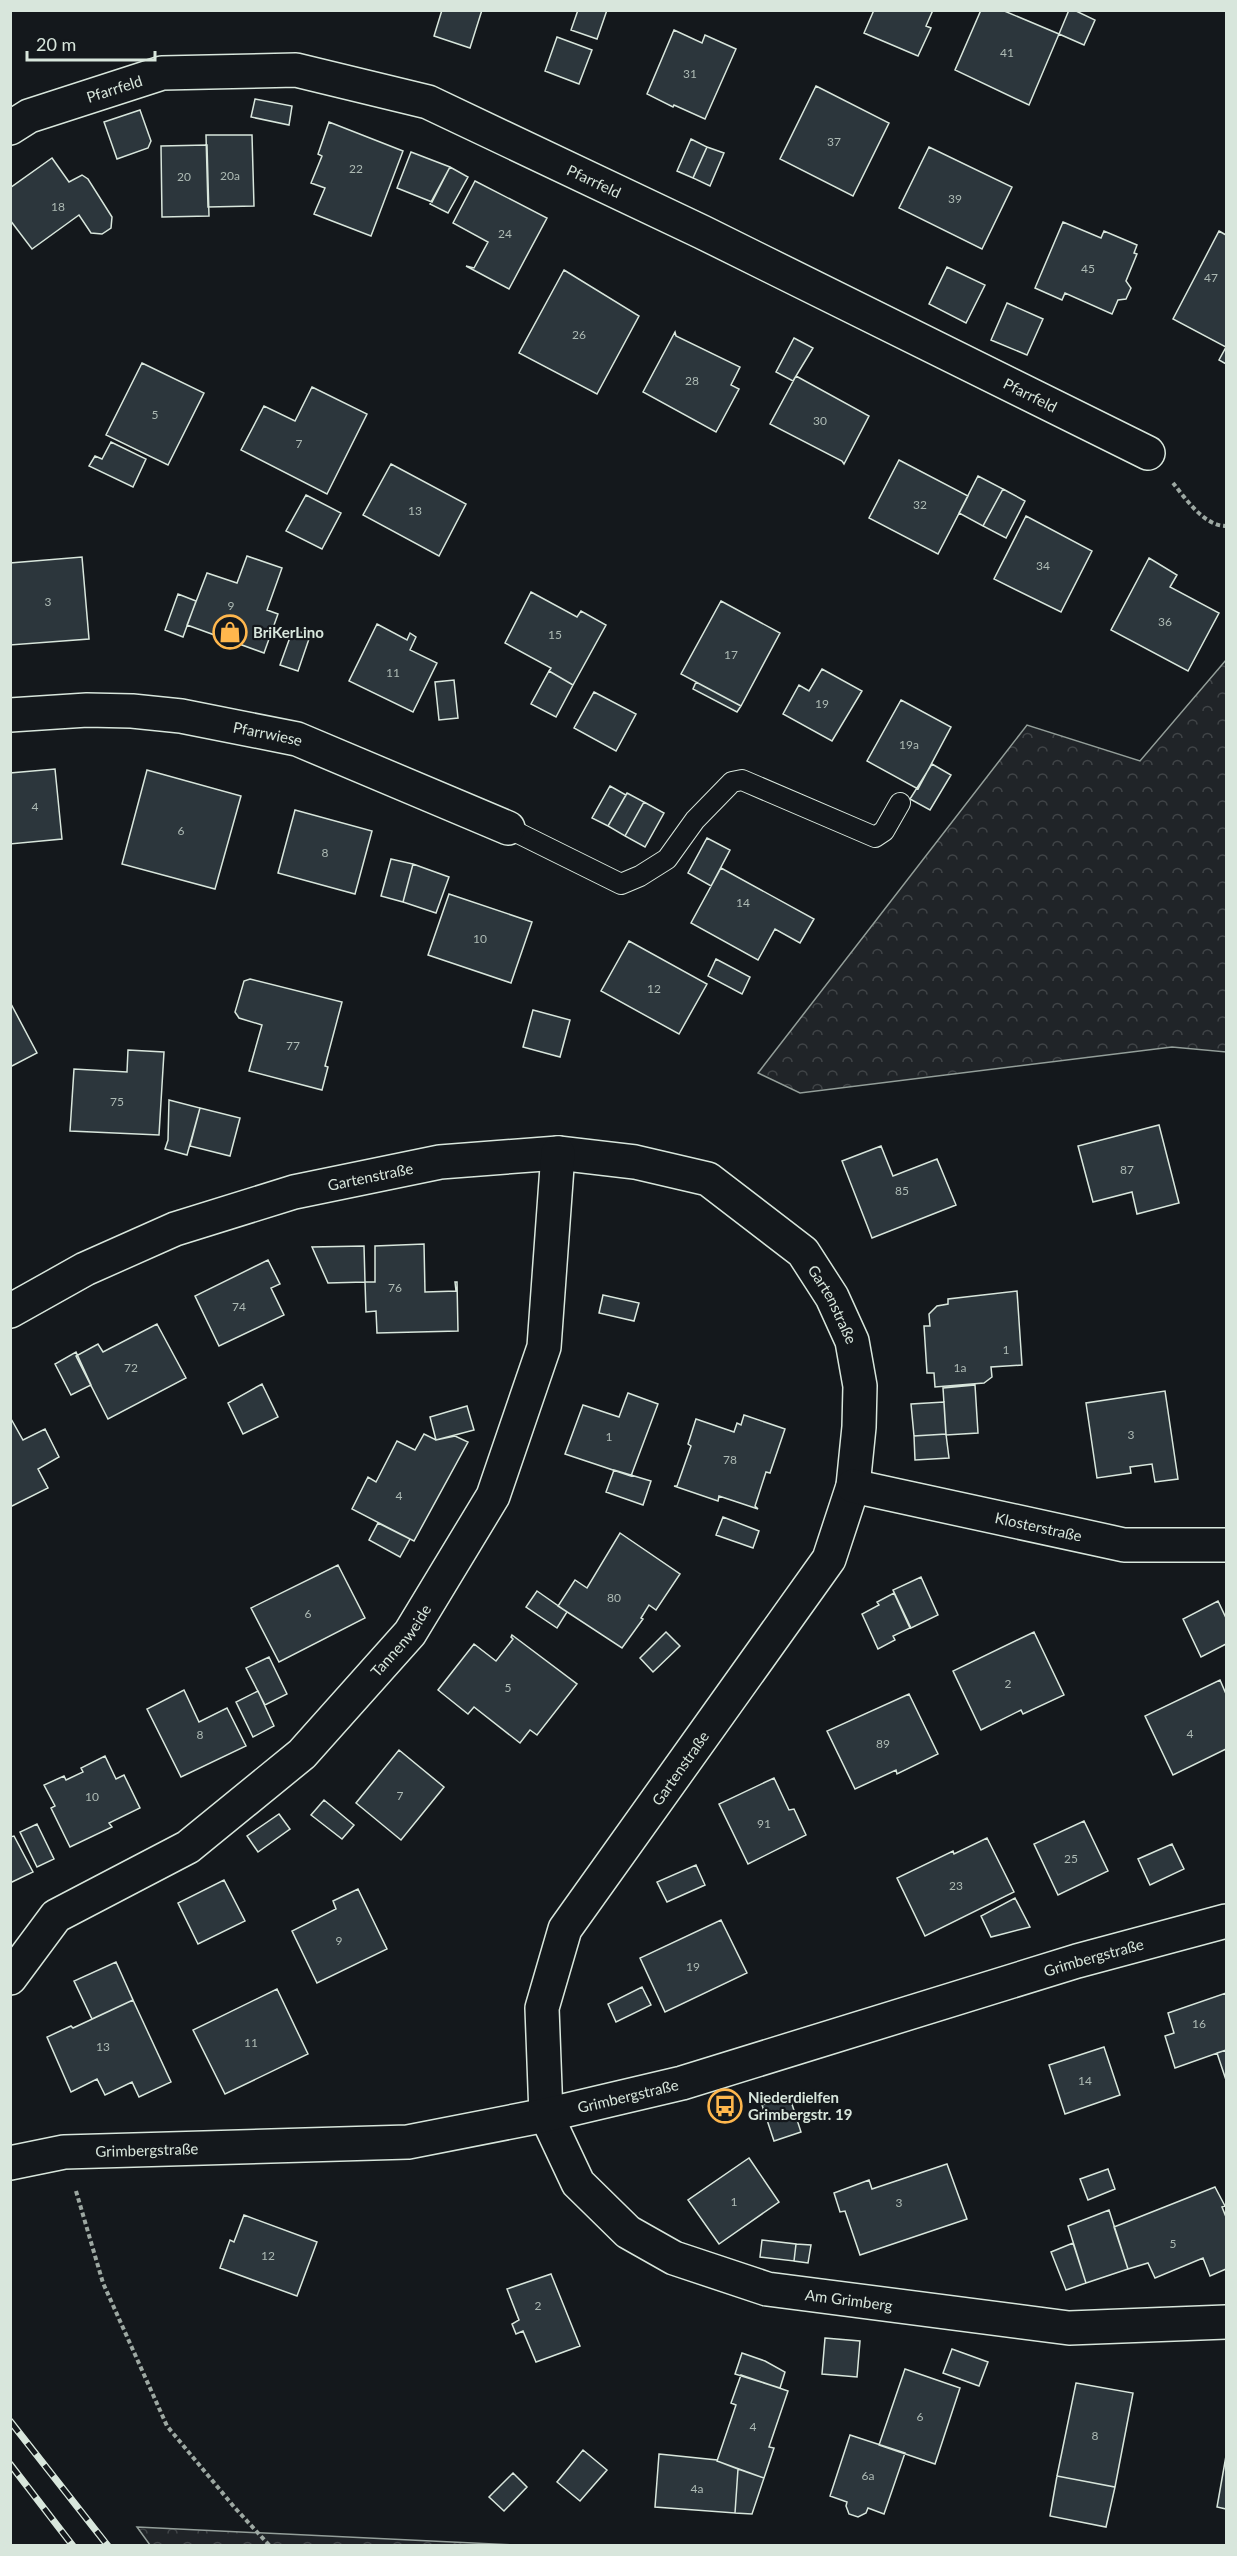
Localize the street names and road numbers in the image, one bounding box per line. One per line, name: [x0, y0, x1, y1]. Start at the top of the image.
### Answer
street label: Pfarrfeld: [84, 71, 144, 106]
street label: Pfarrfeld: [564, 160, 624, 201]
street label: Pfarrfeld: [1001, 374, 1060, 416]
street label: Pfarrwiese: [232, 718, 306, 749]
street label: Gartenstraße: [326, 1159, 415, 1194]
street label: Gartenstraße: [805, 1261, 861, 1346]
street label: Klosterstraße: [993, 1508, 1084, 1545]
street label: Tannenweide: [367, 1601, 434, 1680]
street label: Gartenstraße: [648, 1727, 712, 1809]
street label: Grimbergstraße: [1041, 1935, 1146, 1980]
street label: Grimbergstraße: [576, 2075, 680, 2116]
street label: Grimbergstraße: [95, 2139, 199, 2160]
street label: Am Grimberg: [804, 2285, 894, 2314]

